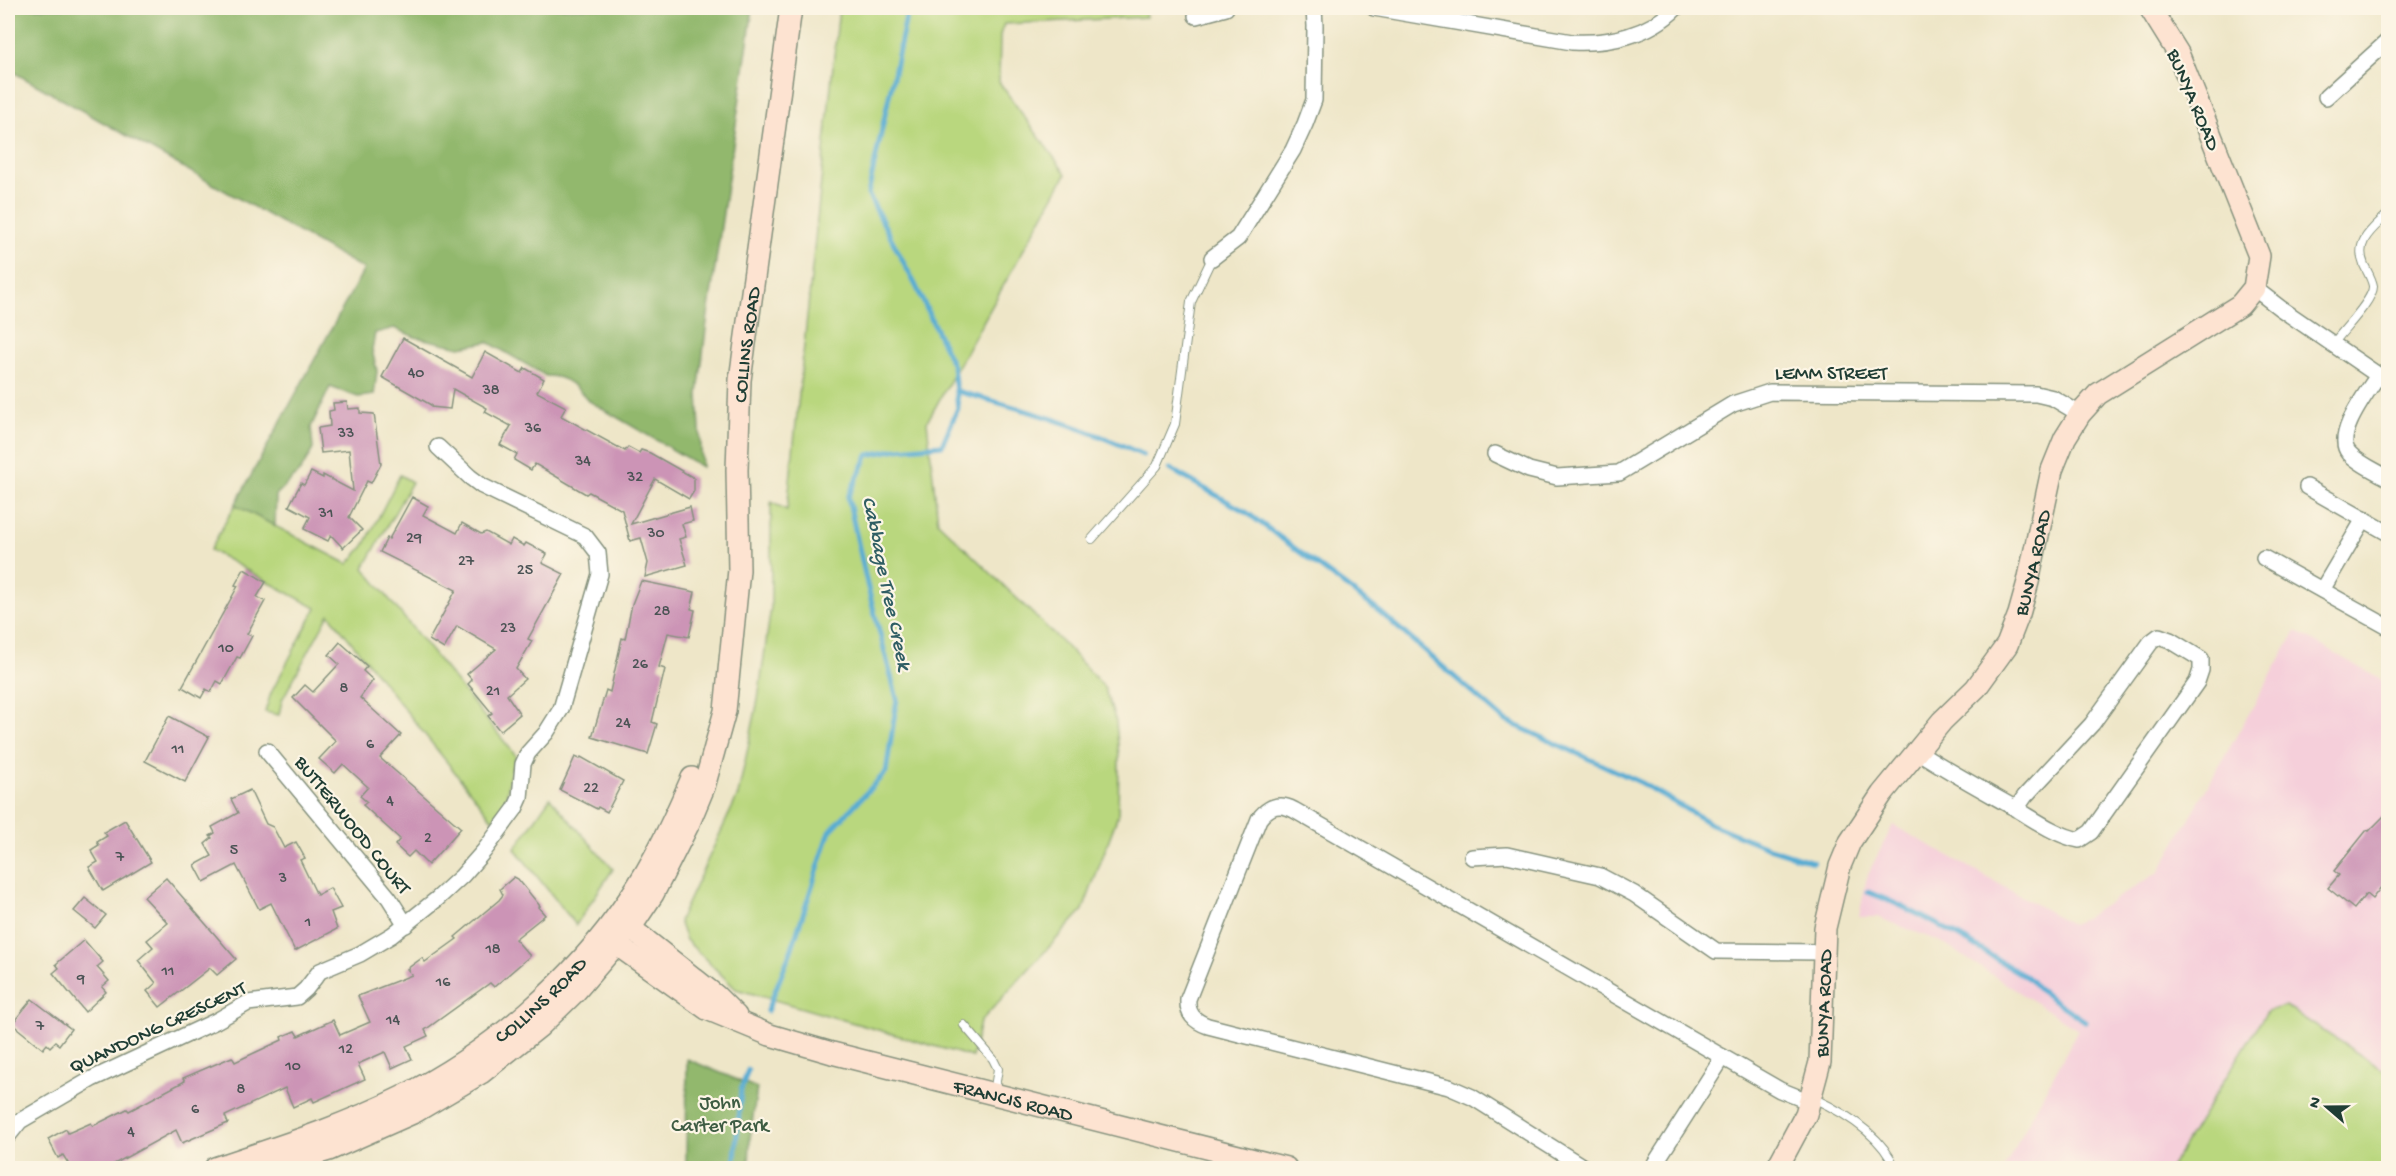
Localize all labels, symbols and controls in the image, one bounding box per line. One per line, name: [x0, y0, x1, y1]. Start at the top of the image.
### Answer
street label: BUNYA ROAD: [2160, 45, 2224, 155]
street label: COLLINS ROAD: [731, 285, 768, 403]
street label: LEMM STREET: [1775, 364, 1888, 387]
house number: 40: [408, 365, 424, 384]
house number: 38: [481, 382, 500, 401]
house number: 36: [524, 420, 542, 439]
house number: 33: [337, 425, 354, 444]
house number: 34: [574, 453, 591, 472]
house number: 32: [626, 469, 643, 488]
water label: Cabbage Tree Creek: [854, 495, 916, 675]
house number: 31: [318, 505, 333, 524]
street label: BUNYA ROAD: [2011, 507, 2058, 620]
house number: 30: [646, 525, 665, 544]
house number: 29: [406, 530, 422, 549]
house number: 27: [458, 553, 475, 572]
house number: 25: [517, 562, 533, 581]
house number: 28: [654, 603, 671, 622]
house number: 23: [500, 620, 516, 639]
house number: 10: [217, 640, 234, 659]
house number: 26: [632, 656, 649, 675]
house number: 8: [340, 680, 349, 699]
house number: 21: [486, 683, 500, 702]
house number: 24: [615, 715, 631, 734]
house number: 6: [366, 736, 375, 755]
house number: 11: [171, 741, 184, 760]
street label: BUTTERWOOD COURT: [288, 752, 415, 901]
house number: 22: [583, 780, 599, 799]
house number: 4: [386, 793, 394, 812]
house number: 2: [424, 830, 432, 849]
house number: 5: [230, 842, 238, 861]
house number: 7: [115, 849, 125, 868]
house number: 3: [278, 870, 287, 889]
house number: 1: [304, 914, 311, 933]
house number: 18: [484, 941, 501, 960]
street label: BUNYA ROAD: [1812, 948, 1839, 1059]
street label: COLLINS ROAD: [491, 953, 594, 1050]
house number: 11: [161, 963, 174, 982]
house number: 9: [76, 971, 85, 990]
house number: 16: [435, 974, 451, 993]
street label: QUANDONG CRESCENT: [66, 978, 252, 1080]
house number: 14: [385, 1012, 400, 1031]
house number: 7: [35, 1018, 45, 1037]
house number: 12: [338, 1041, 353, 1060]
house number: 10: [284, 1058, 301, 1077]
street label: FRANCIS ROAD: [949, 1076, 1076, 1129]
north arrow: [2297, 1077, 2357, 1137]
house number: 8: [237, 1081, 246, 1100]
park label: John Carter Park: [671, 1093, 771, 1139]
text: N: [2305, 1094, 2327, 1111]
house number: 6: [191, 1101, 200, 1120]
house number: 4: [127, 1124, 135, 1143]

